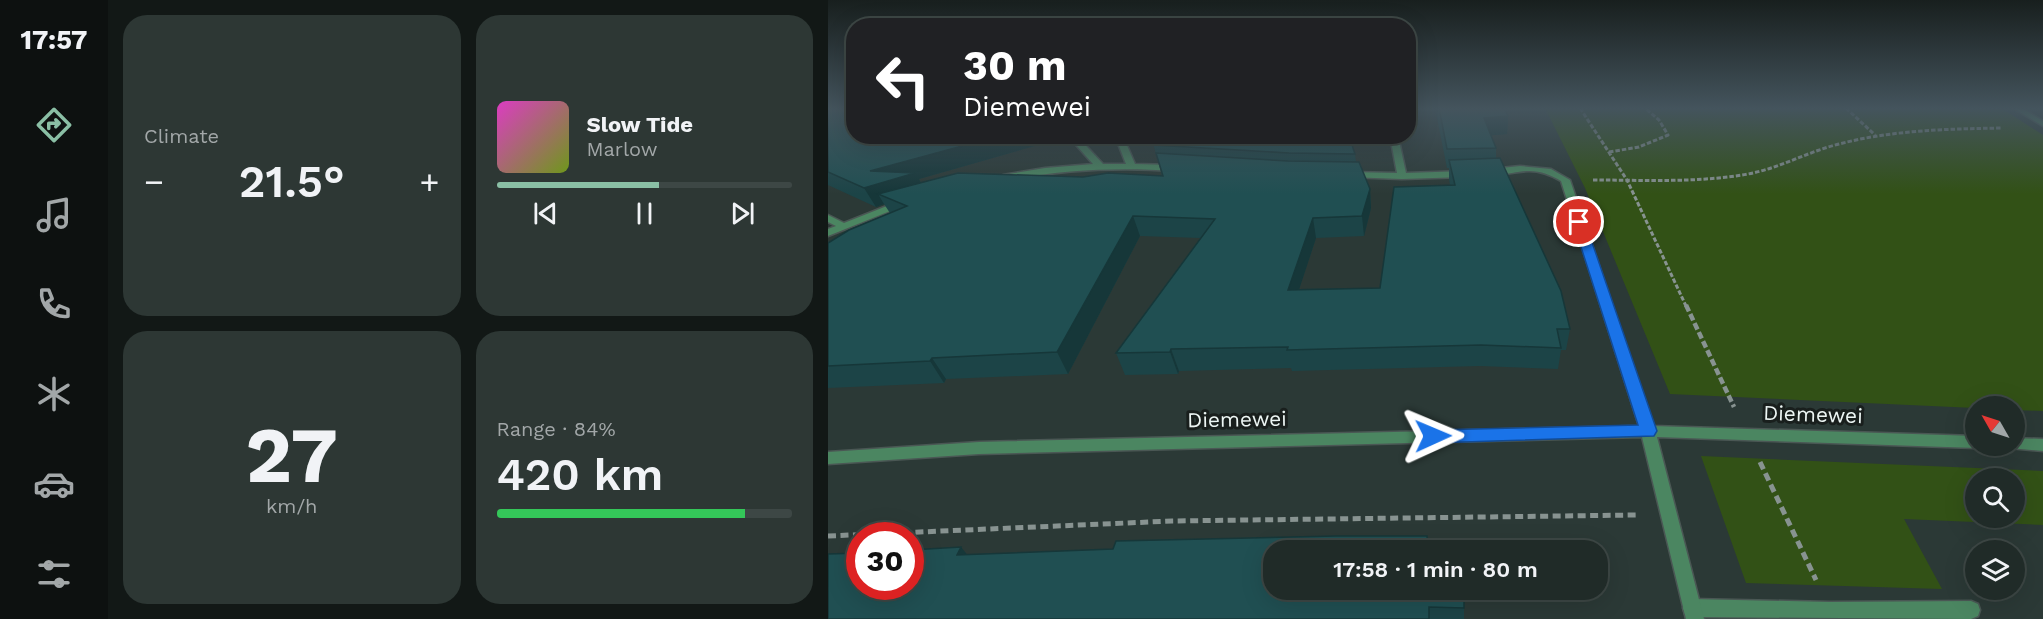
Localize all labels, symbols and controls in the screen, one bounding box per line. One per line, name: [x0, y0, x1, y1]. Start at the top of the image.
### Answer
text: 17:57: [20, 24, 88, 56]
text: 30 m: [963, 41, 1067, 90]
icon: left: [864, 42, 942, 120]
text: Diemewei: [963, 91, 1091, 123]
icon: directions: [33, 104, 75, 146]
text: Slow Tide: [587, 112, 693, 137]
text: Climate: [144, 124, 219, 148]
text: Marlow: [587, 137, 657, 161]
text: 21.5°: [239, 155, 345, 208]
text: −: [144, 162, 164, 201]
text: +: [420, 162, 440, 201]
icon: music: [33, 194, 75, 236]
pin: [1553, 196, 1604, 247]
icon: previous: [529, 197, 562, 230]
icon: pause: [628, 197, 661, 230]
icon: next: [726, 197, 759, 230]
icon: arrive: [1562, 205, 1595, 238]
icon: phone: [33, 283, 75, 325]
icon: climate: [33, 373, 75, 415]
north arrow: [1965, 396, 2025, 456]
map controls: [1965, 396, 2025, 600]
street label: Diemewei: [1763, 400, 1863, 428]
position arrow: [1401, 404, 1465, 468]
street label: Diemewei: [1187, 406, 1287, 432]
text: 27: [246, 409, 338, 501]
text: Range · 84%: [497, 417, 616, 441]
text: 420 km: [497, 448, 663, 501]
icon: car: [33, 463, 75, 505]
button: search: [1965, 468, 2025, 528]
text: km/h: [266, 494, 318, 518]
speed limit sign: 30: [846, 522, 924, 600]
button: layers: [1965, 540, 2025, 600]
icon: filters: [33, 553, 75, 595]
text: 17:58 · 1 min · 80 m: [1333, 557, 1538, 582]

